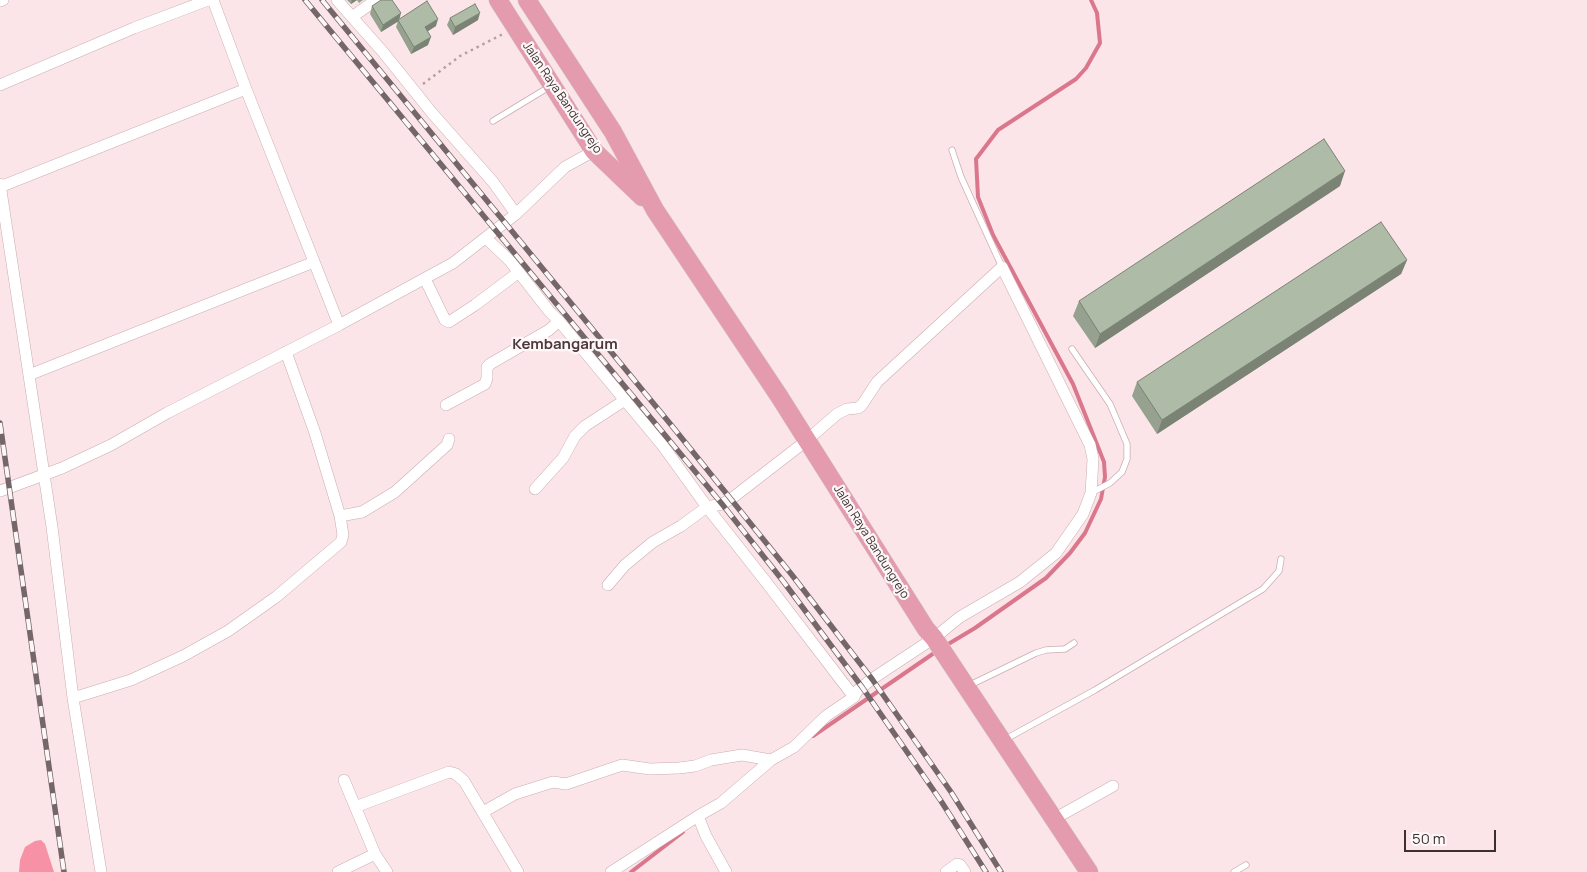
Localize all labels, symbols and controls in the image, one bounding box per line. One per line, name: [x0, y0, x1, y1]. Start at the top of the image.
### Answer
street label: Jalan Raya Bandungrejo: [519, 40, 605, 156]
district label: Kembangarum: [512, 336, 618, 354]
street label: Jalan Raya Bandungrejo: [830, 483, 912, 601]
scale bar: [1407, 820, 1500, 852]
text: 50 m: [1412, 828, 1446, 849]

